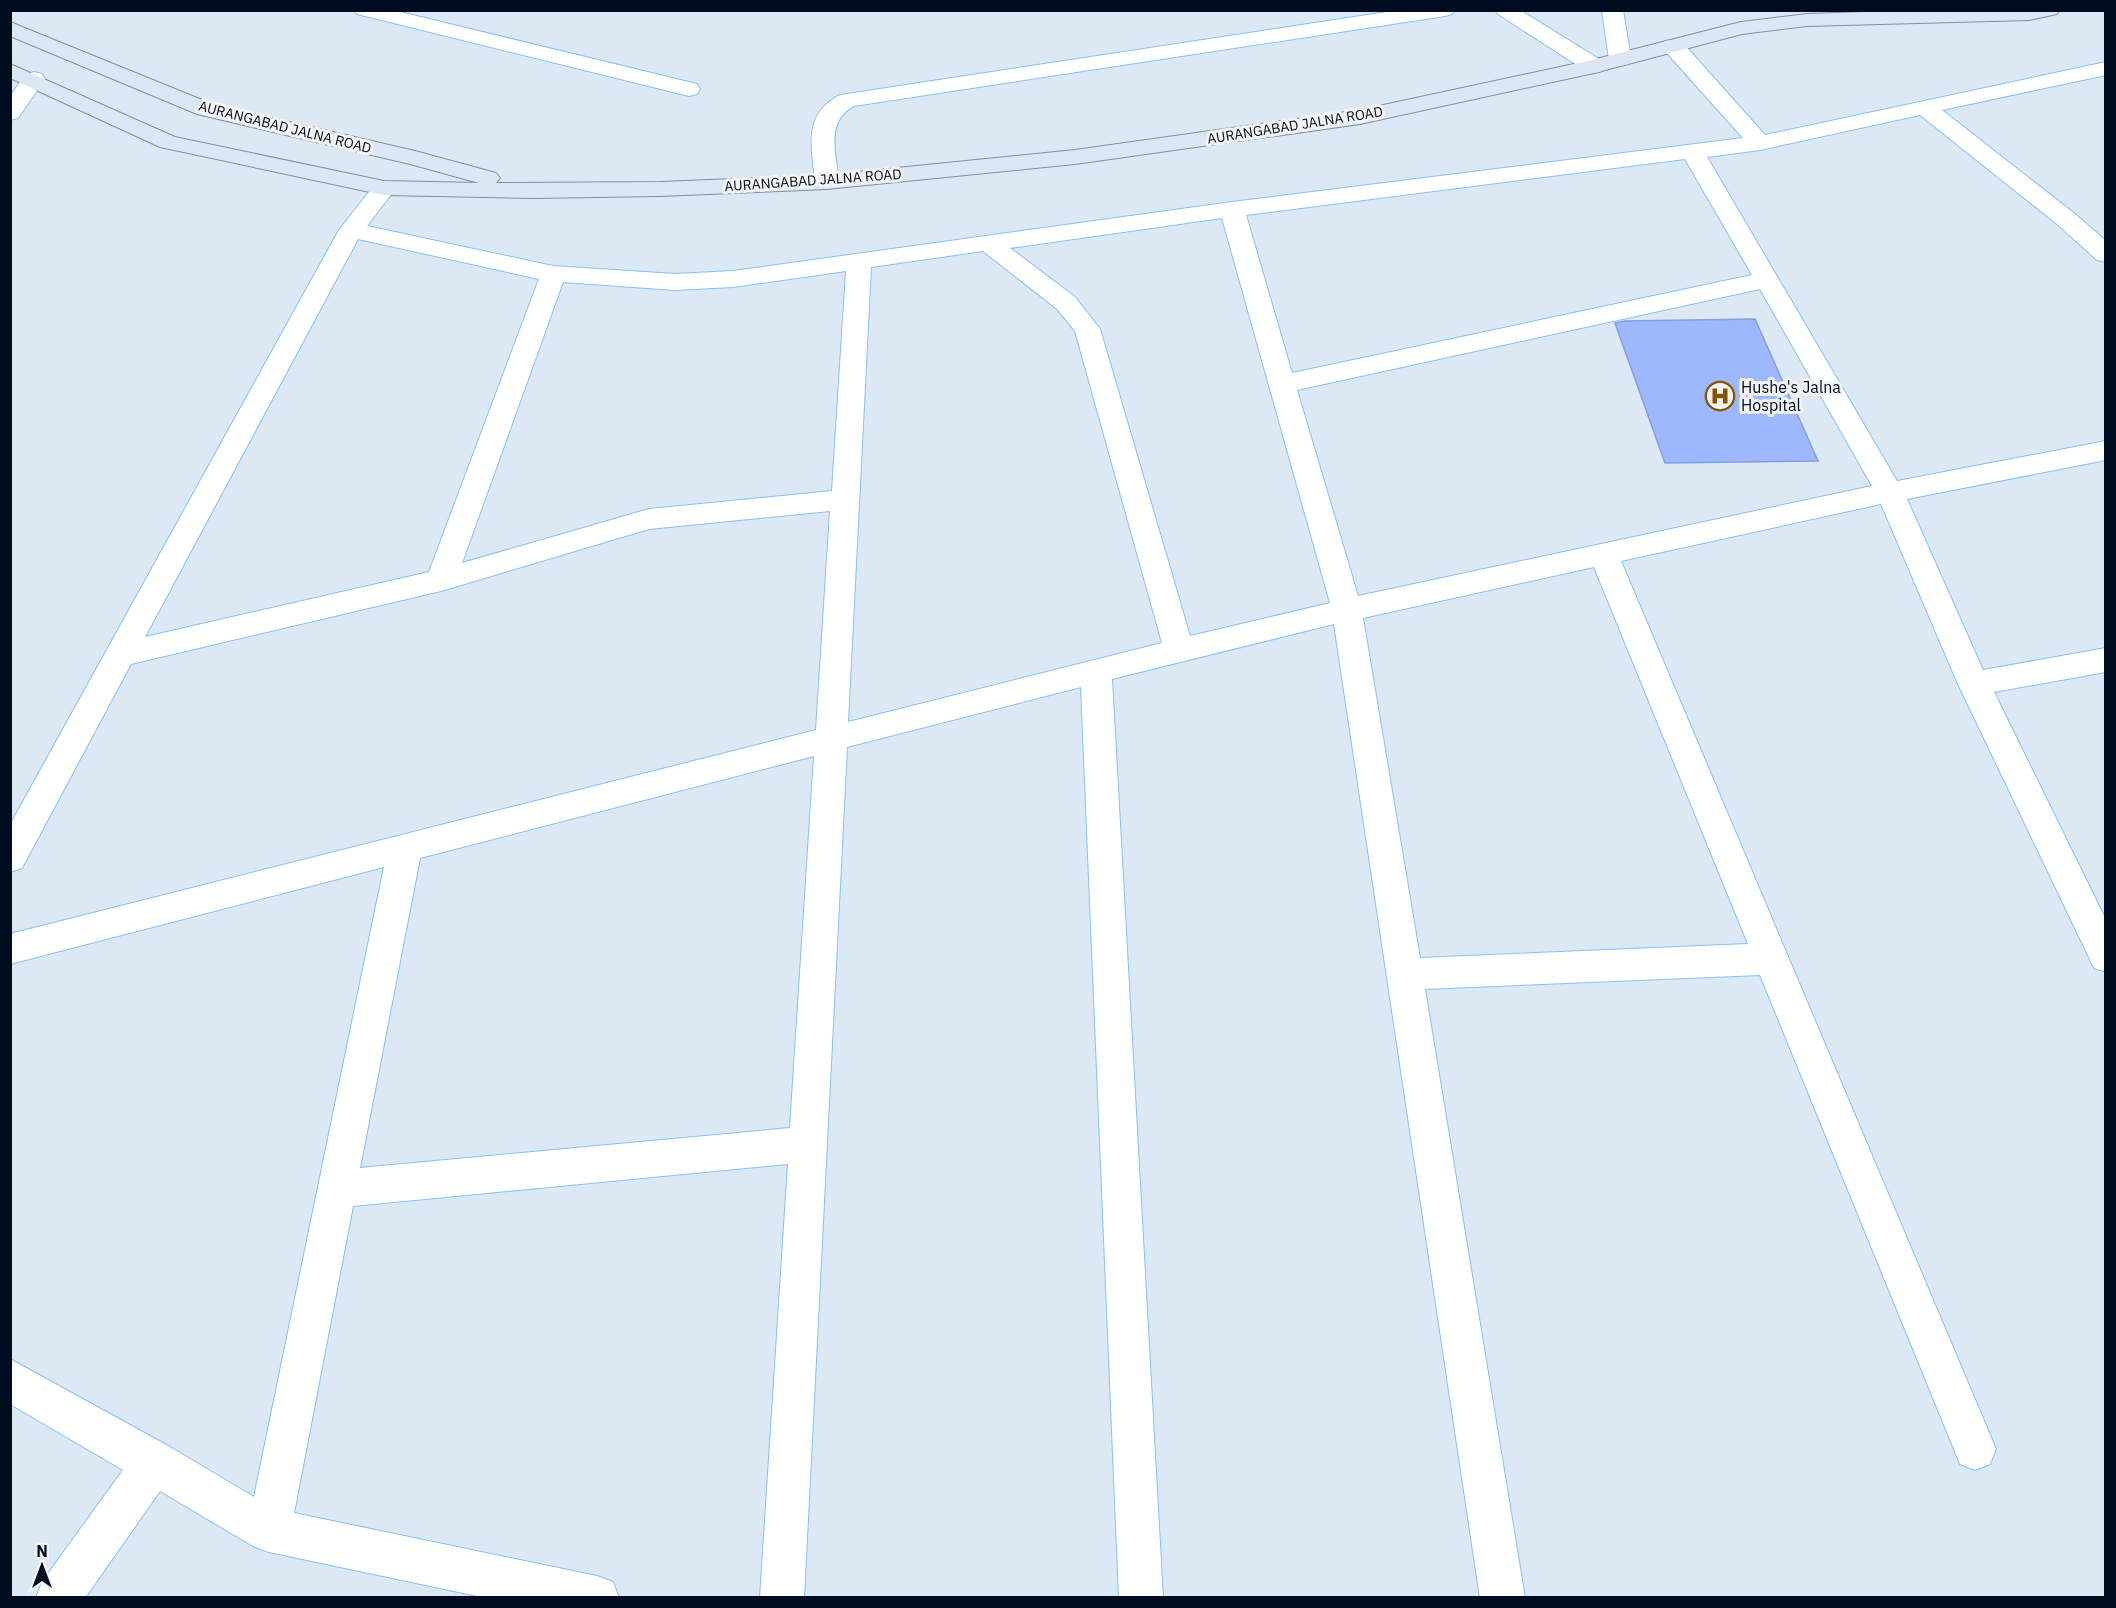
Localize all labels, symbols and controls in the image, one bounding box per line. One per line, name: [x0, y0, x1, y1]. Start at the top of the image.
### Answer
street label: AURANGABAD JALNA ROAD: [197, 97, 373, 157]
street label: AURANGABAD JALNA ROAD: [1206, 102, 1384, 148]
street label: AURANGABAD JALNA ROAD: [724, 165, 902, 195]
place label: Hushe's Jalna Hospital: [1741, 377, 1841, 415]
hospital icon: Hushe's Jalna Hospital: [1704, 380, 1736, 412]
north arrow: [12, 1536, 72, 1596]
text: N: [36, 1541, 48, 1561]

